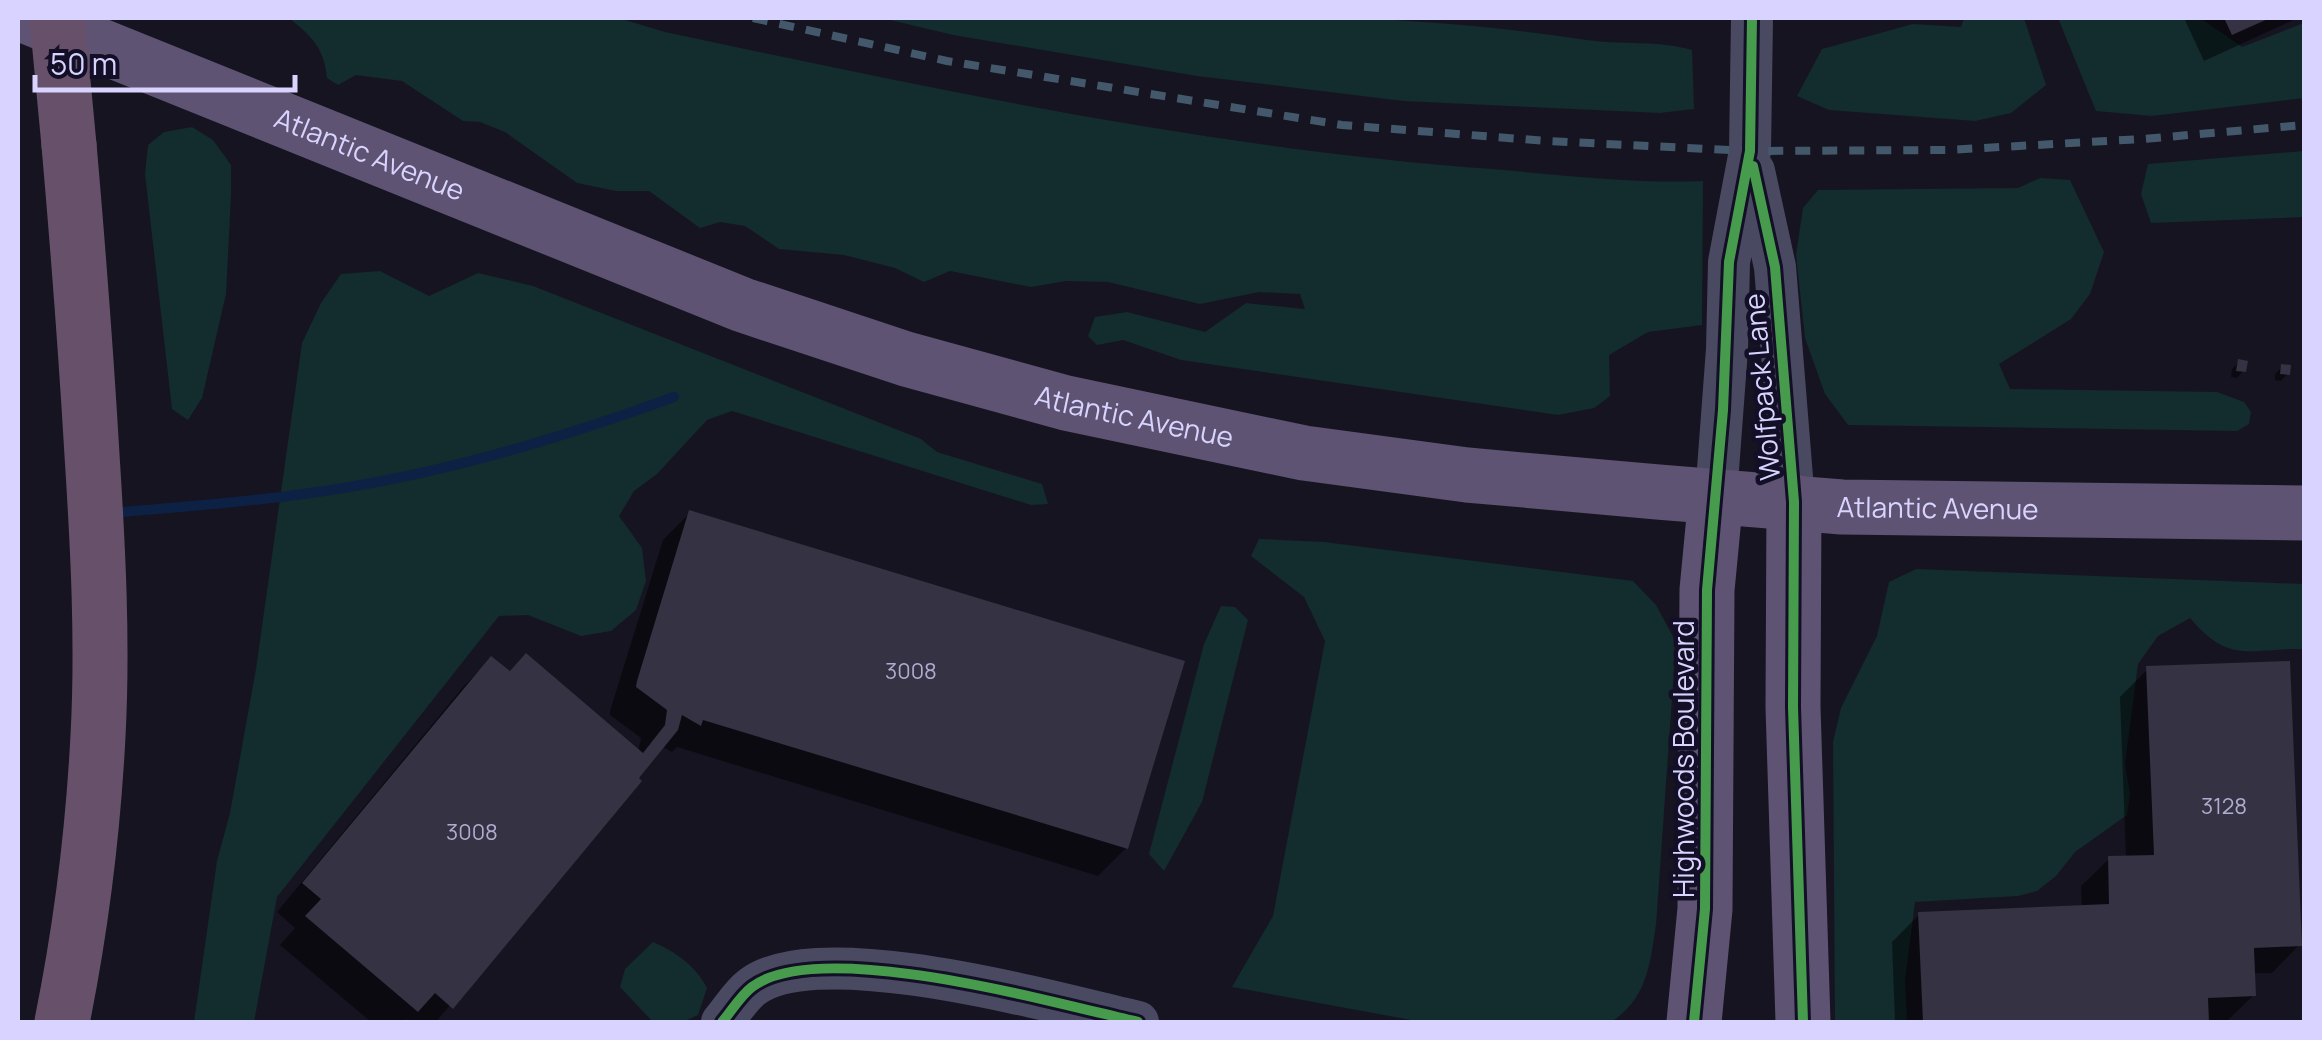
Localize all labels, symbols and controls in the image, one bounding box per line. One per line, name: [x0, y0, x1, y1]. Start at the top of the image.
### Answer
scale bar: [35, 30, 295, 92]
text: 50 m: [50, 43, 117, 84]
street label: Atlantic Avenue: [269, 98, 471, 209]
street label: Wolfpack Lane: [1734, 292, 1788, 482]
street label: Atlantic Avenue: [1031, 375, 1237, 456]
street label: Atlantic Avenue: [1836, 487, 2039, 528]
street label: Highwoods Boulevard: [1664, 620, 1702, 898]
house number: 3008: [885, 656, 937, 686]
house number: 3128: [2201, 791, 2247, 821]
house number: 3008: [446, 817, 498, 847]

